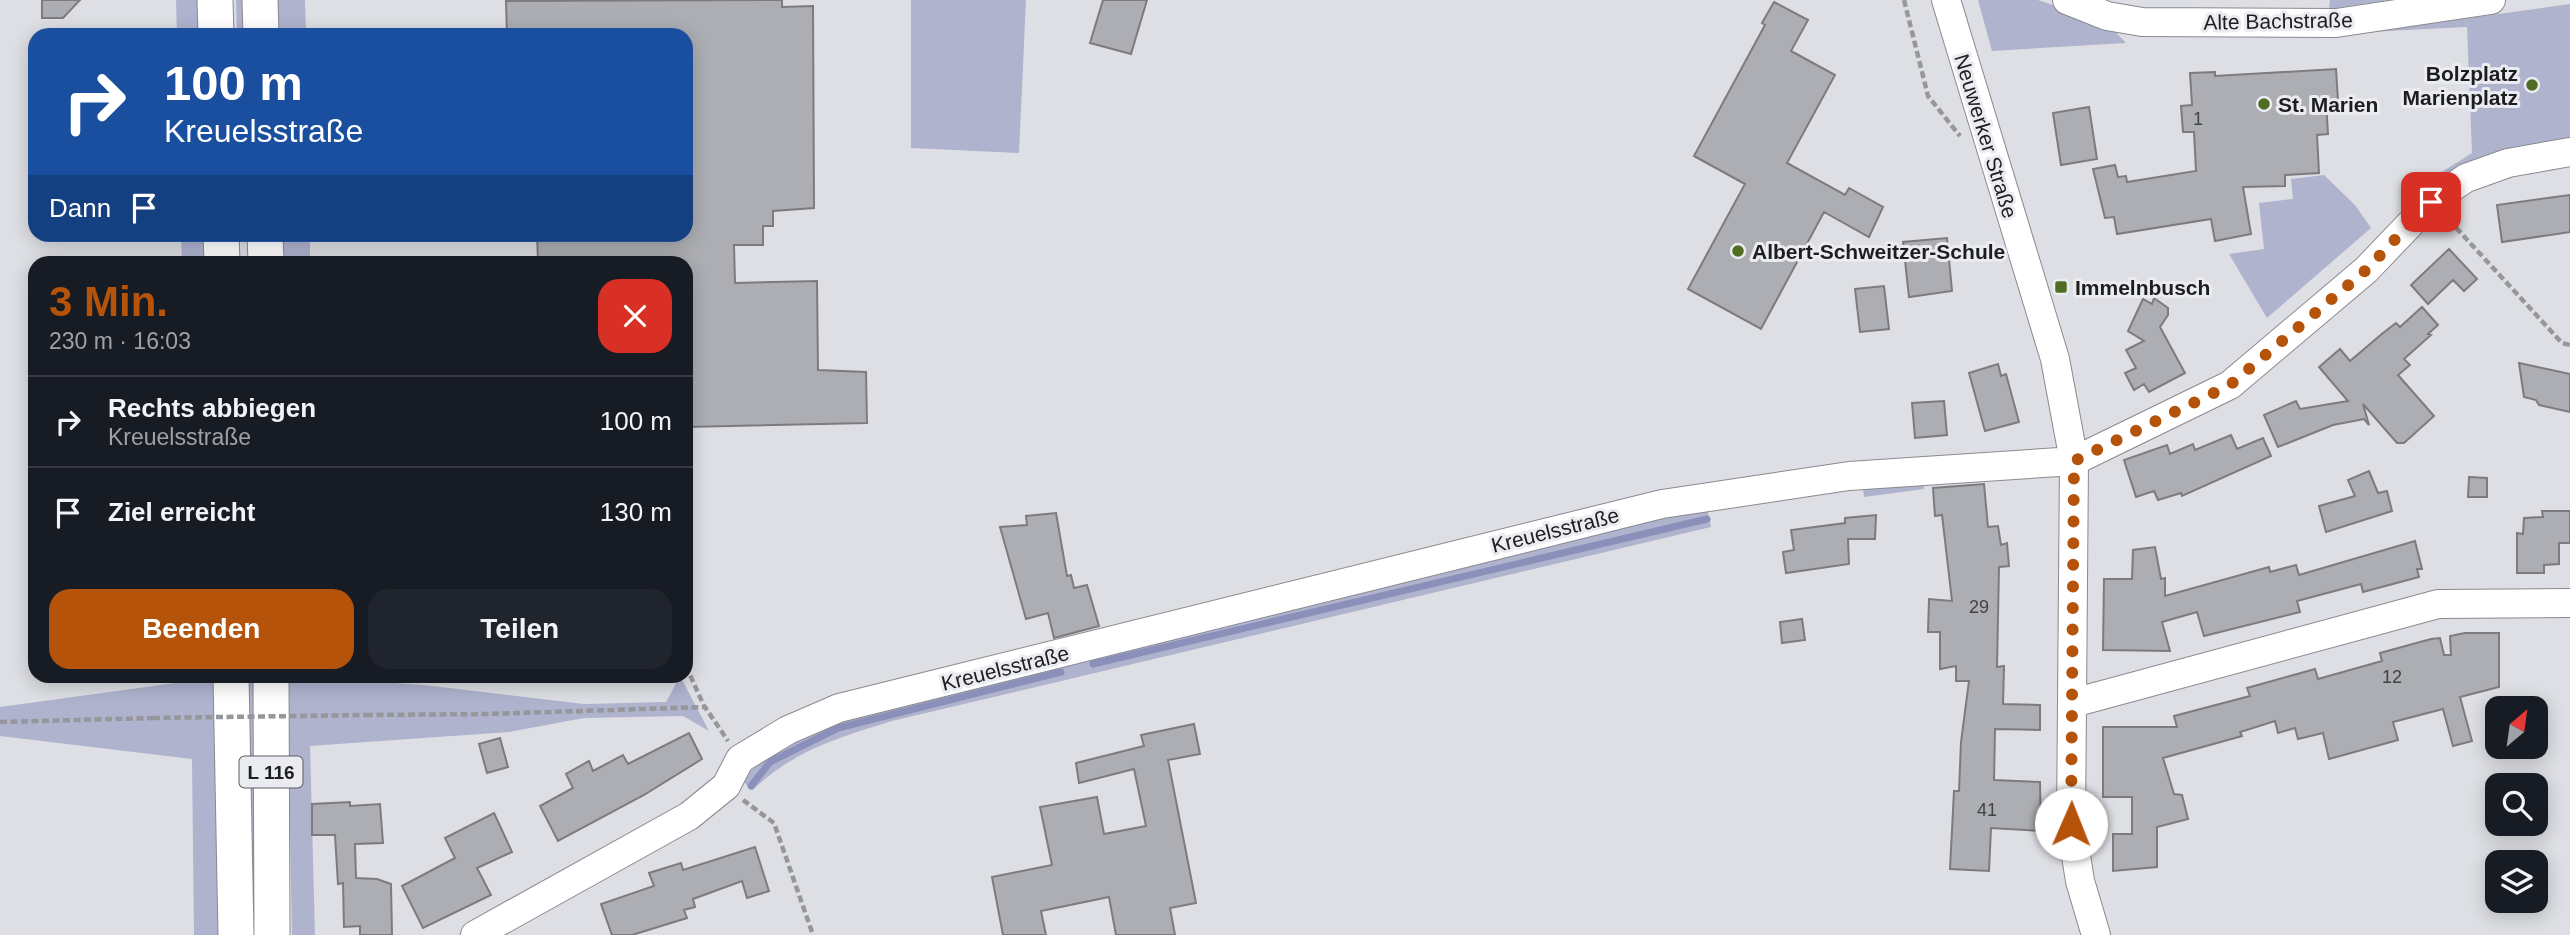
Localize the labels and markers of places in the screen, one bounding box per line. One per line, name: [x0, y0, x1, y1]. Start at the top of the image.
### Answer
place label: Bolzplatz Marienplatz: [2402, 62, 2518, 109]
marker: Bolzplatz Marienplatz: [2524, 77, 2540, 93]
place label: St. Marien: [2278, 93, 2378, 116]
marker: St. Marien: [2256, 96, 2272, 112]
pin: [2401, 172, 2461, 232]
place label: Albert-Schweitzer-Schule: [1752, 240, 2005, 263]
marker: Albert-Schweitzer-Schule: [1730, 243, 1746, 259]
place label: Immelnbusch: [2075, 276, 2210, 299]
marker: Immelnbusch: [2053, 279, 2069, 295]

